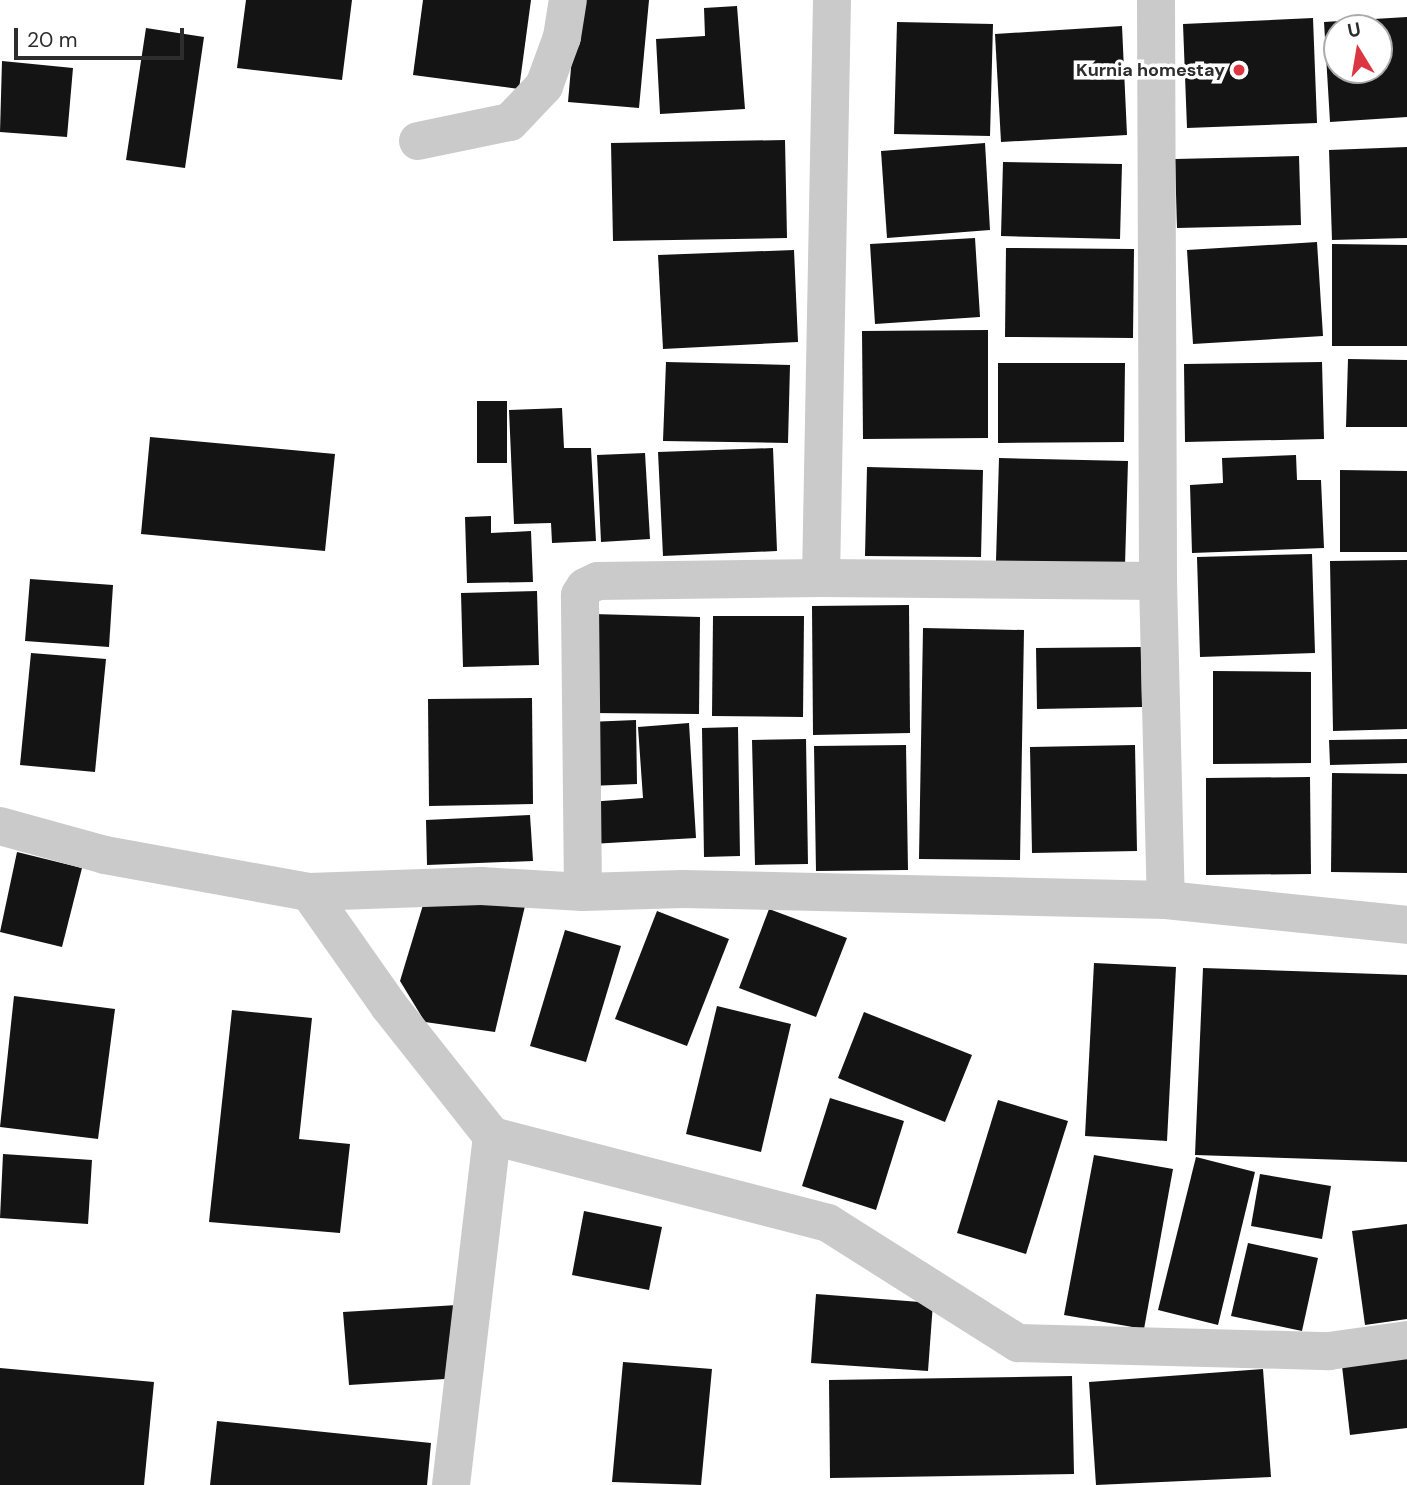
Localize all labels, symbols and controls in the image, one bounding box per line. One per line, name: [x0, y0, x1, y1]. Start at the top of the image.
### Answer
scale bar: [18, 14, 187, 58]
north arrow: [1323, 14, 1393, 84]
text: U: [1345, 16, 1363, 43]
text: 20 m: [27, 26, 78, 54]
place label: Kurnia homestay: [1076, 59, 1225, 81]
marker: Kurnia homestay: [1231, 62, 1247, 78]

